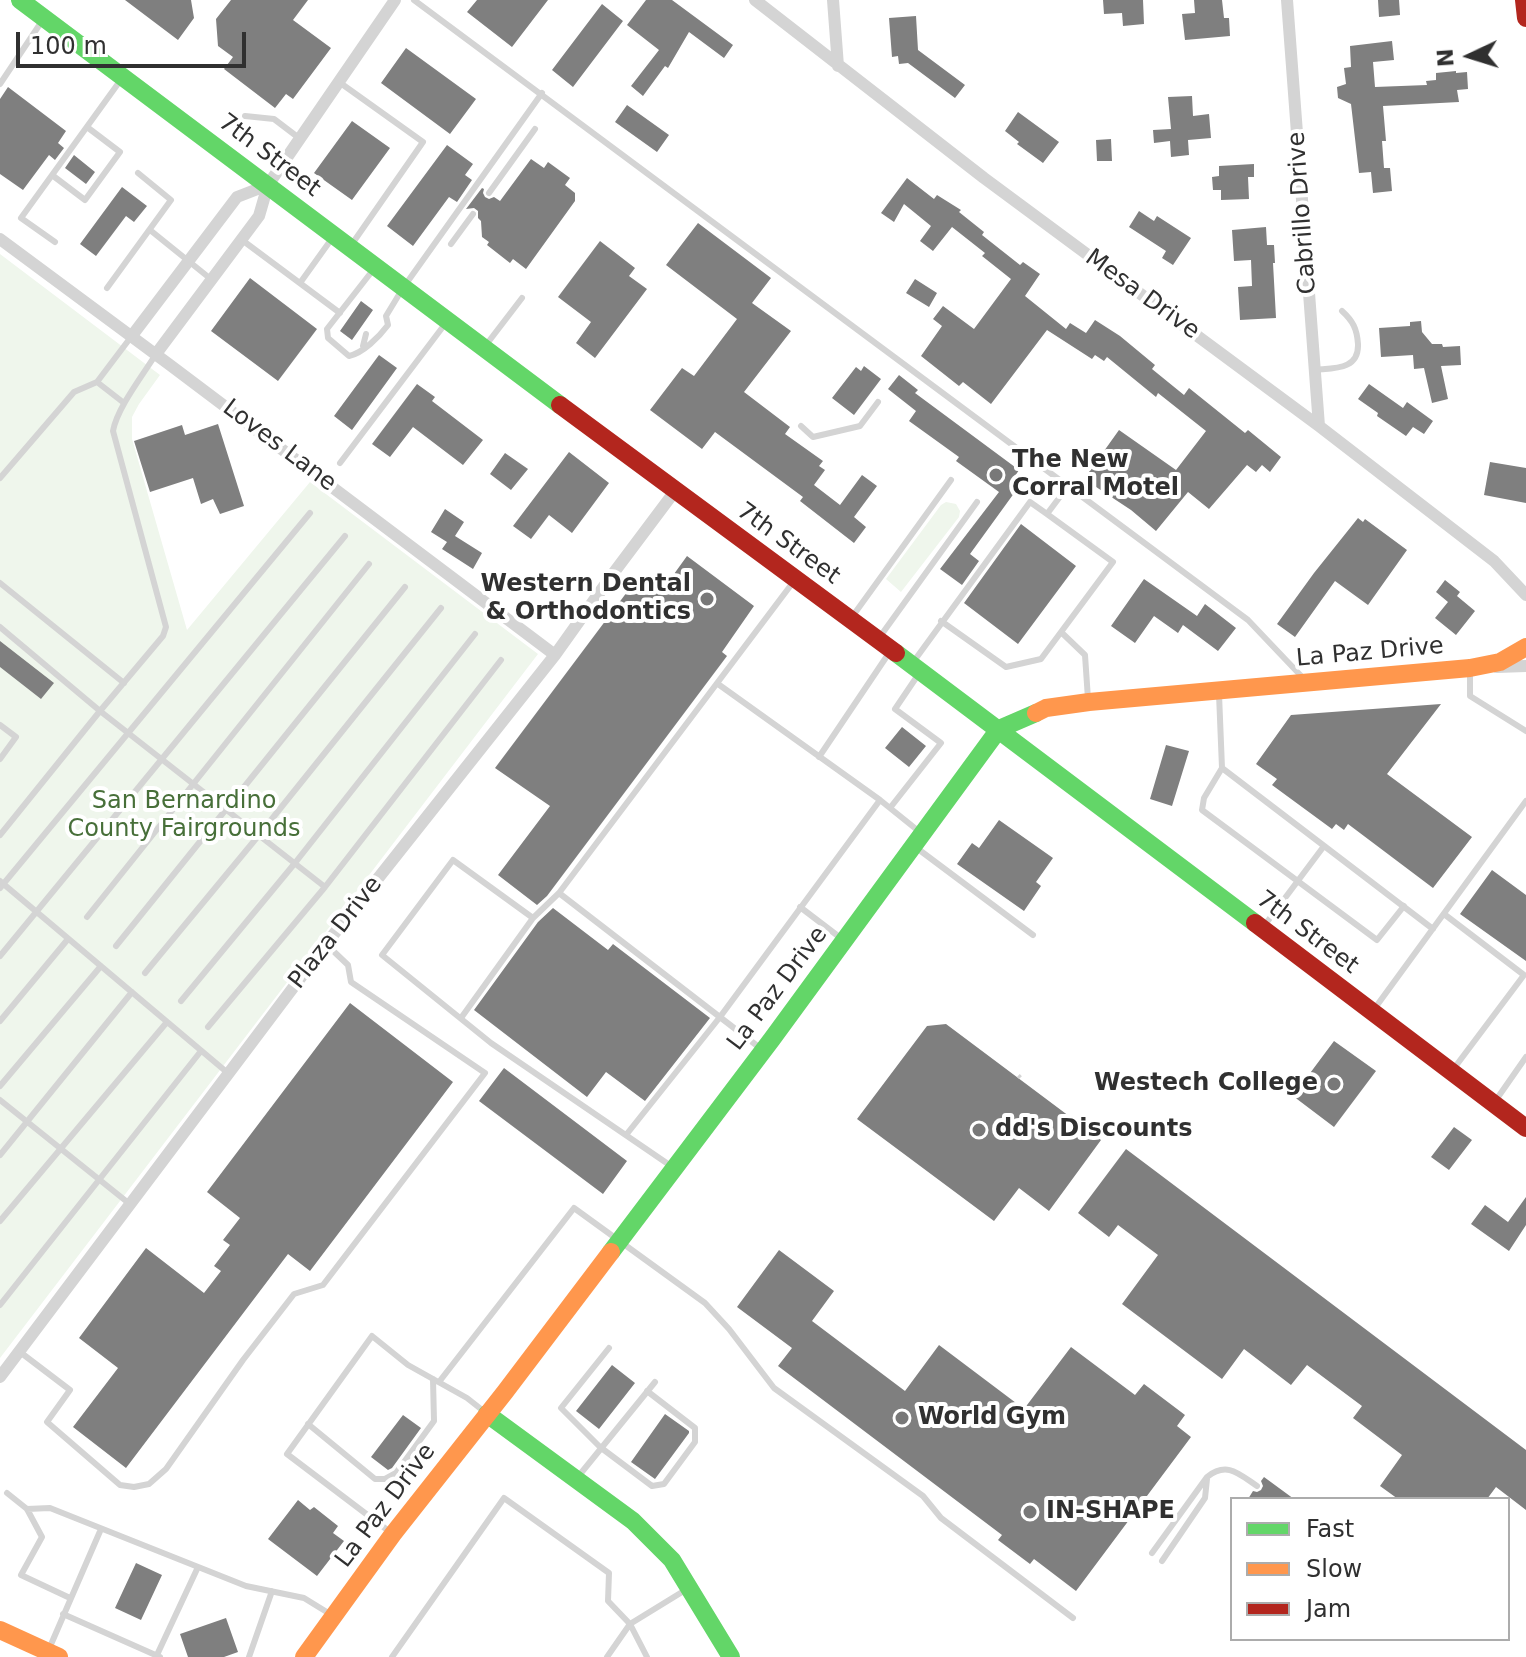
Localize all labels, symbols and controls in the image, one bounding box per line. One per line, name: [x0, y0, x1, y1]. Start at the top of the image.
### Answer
scale bar: [20, 16, 250, 66]
north arrow: [1430, 16, 1510, 96]
text: 100 m: [30, 32, 107, 60]
text: N: [1432, 48, 1459, 68]
street label: 7th Street: [212, 108, 326, 204]
street label: Cabrillo Drive: [1283, 131, 1323, 295]
street label: Mesa Drive: [1079, 244, 1205, 346]
street label: Loves Lane: [217, 394, 341, 498]
place label: The New Corral Motel: [1012, 447, 1179, 503]
marker: The New Corral Motel: [987, 466, 1005, 484]
street label: 7th Street: [731, 497, 845, 591]
place label: Western Dental & Orthodontics: [481, 571, 691, 627]
marker: Western Dental & Orthodontics: [698, 590, 716, 608]
street label: La Paz Drive: [1295, 632, 1445, 674]
park label: San Bernardino County Fairgrounds: [68, 788, 300, 844]
street label: Plaza Drive: [283, 871, 389, 995]
street label: 7th Street: [1250, 885, 1364, 981]
street label: La Paz Drive: [722, 921, 834, 1057]
place label: Westech College: [1094, 1070, 1318, 1098]
marker: Westech College: [1325, 1075, 1343, 1093]
place label: dd's Discounts: [995, 1116, 1192, 1144]
marker: dd's Discounts: [970, 1121, 988, 1139]
place label: World Gym: [918, 1404, 1066, 1432]
marker: World Gym: [893, 1409, 911, 1427]
street label: La Paz Drive: [330, 1438, 442, 1574]
legend: [1230, 1497, 1510, 1641]
place label: IN-SHAPE: [1046, 1498, 1175, 1526]
marker: IN-SHAPE: [1021, 1503, 1039, 1521]
text: Fast: [1306, 1515, 1354, 1543]
text: Slow: [1306, 1555, 1362, 1583]
text: Jam: [1306, 1595, 1351, 1623]

